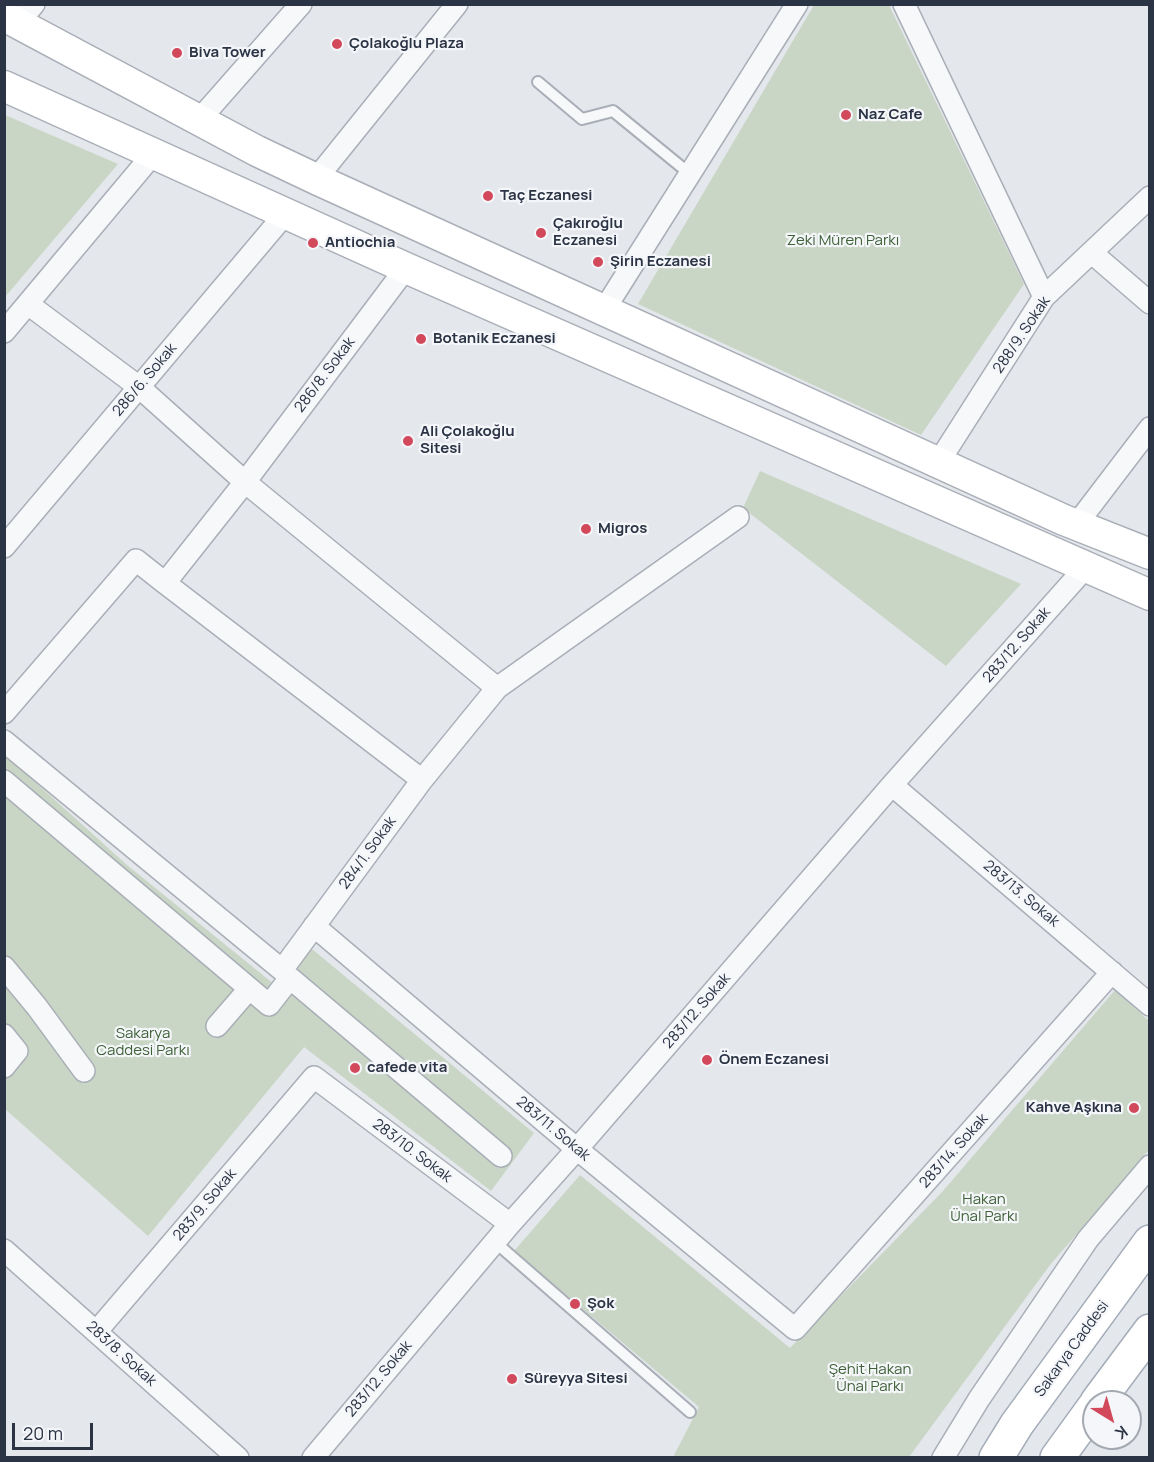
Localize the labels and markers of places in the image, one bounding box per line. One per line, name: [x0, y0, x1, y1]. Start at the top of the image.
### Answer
place label: Çolakoğlu Plaza: [349, 35, 464, 53]
marker: Çolakoğlu Plaza: [330, 37, 344, 51]
place label: Biva Tower: [189, 44, 266, 62]
marker: Biva Tower: [170, 46, 184, 60]
place label: Naz Cafe: [858, 106, 923, 124]
marker: Naz Cafe: [839, 108, 853, 122]
place label: Taç Eczanesi: [500, 187, 593, 205]
marker: Taç Eczanesi: [481, 189, 495, 203]
place label: Çakıroğlu Eczanesi: [553, 215, 623, 250]
marker: Çakıroğlu Eczanesi: [534, 226, 548, 240]
place label: Antiochia: [325, 234, 395, 252]
marker: Antiochia: [306, 236, 320, 250]
place label: Şirin Eczanesi: [610, 253, 711, 271]
marker: Şirin Eczanesi: [591, 255, 605, 269]
place label: Botanik Eczanesi: [433, 330, 556, 348]
marker: Botanik Eczanesi: [414, 332, 428, 346]
place label: Ali Çolakoğlu Sitesi: [420, 423, 515, 458]
marker: Ali Çolakoğlu Sitesi: [401, 434, 415, 448]
place label: Migros: [598, 520, 647, 538]
marker: Migros: [579, 522, 593, 536]
place label: Önem Eczanesi: [719, 1051, 829, 1069]
marker: Önem Eczanesi: [700, 1053, 714, 1067]
place label: cafede vita: [367, 1059, 447, 1077]
marker: cafede vita: [348, 1061, 362, 1075]
place label: Kahve Aşkına: [1026, 1099, 1122, 1117]
marker: Kahve Aşkına: [1127, 1101, 1141, 1115]
place label: Şok: [587, 1295, 614, 1313]
marker: Şok: [568, 1297, 582, 1311]
place label: Süreyya Sitesi: [524, 1370, 628, 1388]
marker: Süreyya Sitesi: [505, 1372, 519, 1386]

